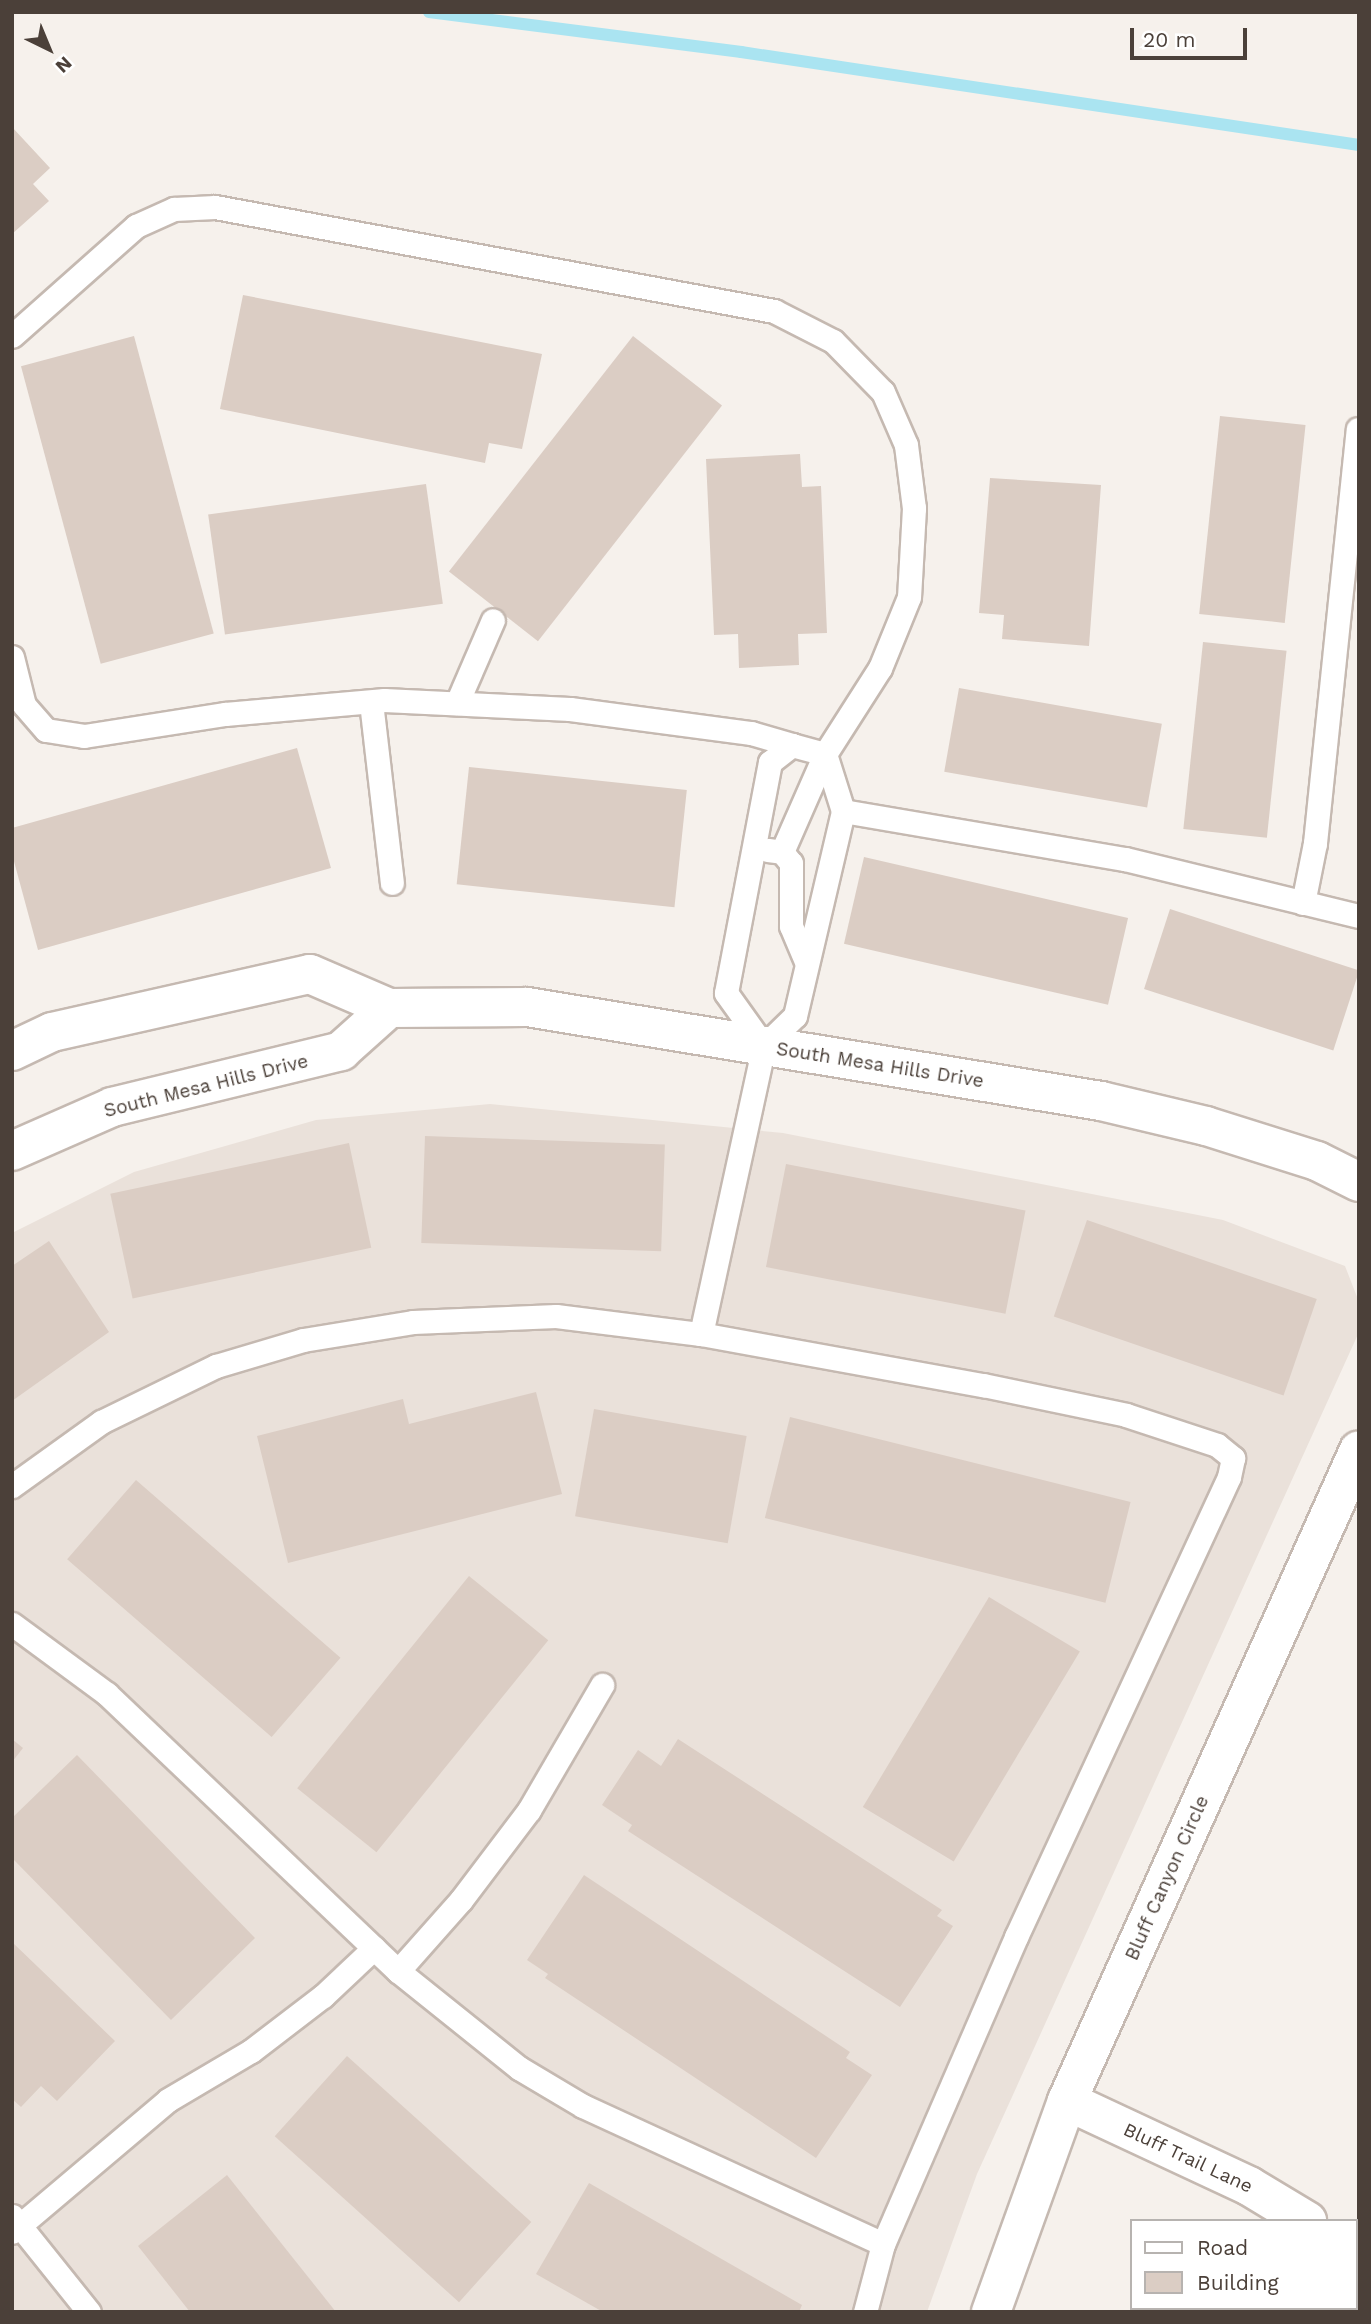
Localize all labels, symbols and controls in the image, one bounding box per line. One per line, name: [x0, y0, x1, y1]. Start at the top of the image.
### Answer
north arrow: [14, 14, 84, 84]
scale bar: [1133, 14, 1250, 58]
text: 20 m: [1143, 27, 1195, 52]
text: N: [51, 52, 77, 78]
street label: South Mesa Hills Drive: [774, 1037, 986, 1093]
street label: South Mesa Hills Drive: [101, 1050, 311, 1122]
street label: Bluff Canyon Circle: [1120, 1792, 1214, 1964]
street label: Bluff Trail Lane: [1119, 2118, 1257, 2198]
legend: [1130, 2219, 1357, 2310]
text: Road: [1197, 2235, 1248, 2260]
text: Building: [1197, 2270, 1279, 2295]

